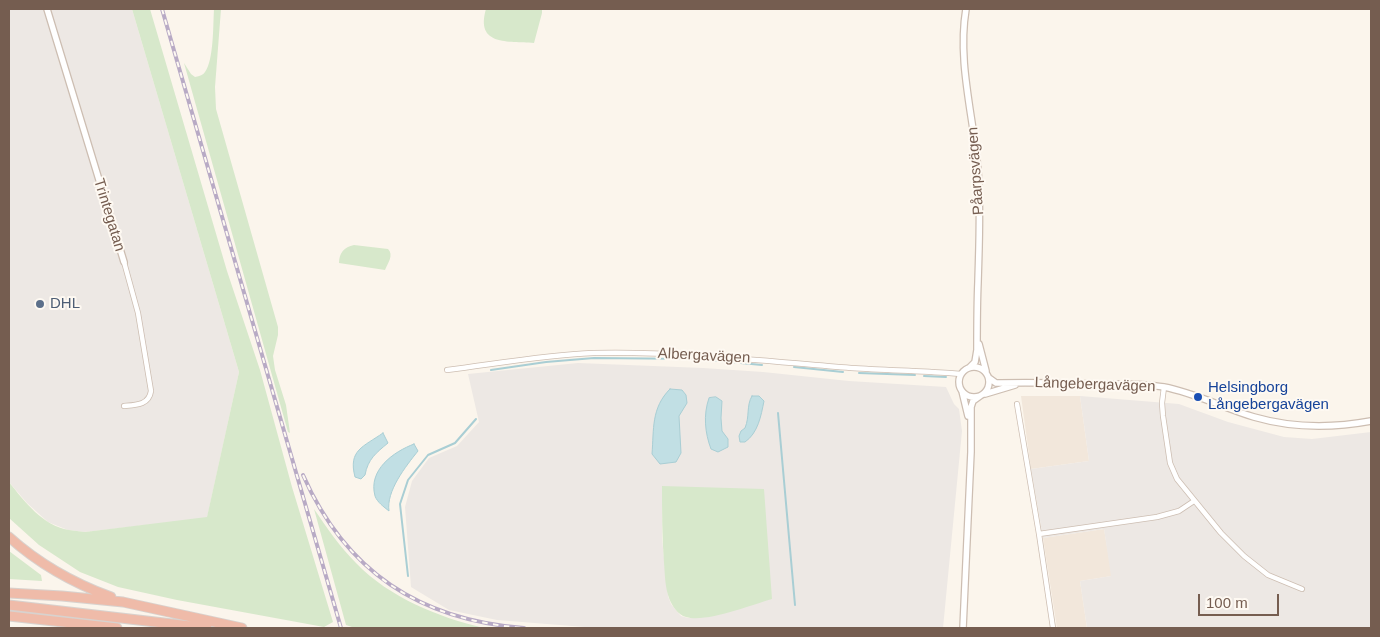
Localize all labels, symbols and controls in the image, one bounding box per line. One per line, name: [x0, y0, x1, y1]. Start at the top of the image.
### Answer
street label: Påarpsvägen: [964, 126, 988, 216]
street label: Trintegatan: [89, 176, 129, 254]
place label: DHL: [50, 295, 80, 313]
marker: DHL: [34, 298, 46, 310]
street label: Albergavägen: [657, 345, 751, 367]
street label: Långebergavägen: [1034, 374, 1156, 396]
place label: Helsingborg Långebergavägen: [1208, 379, 1329, 414]
marker: Helsingborg Långebergavägen: [1192, 391, 1204, 403]
scale bar: [1200, 584, 1281, 616]
text: 100 m: [1206, 594, 1248, 611]

